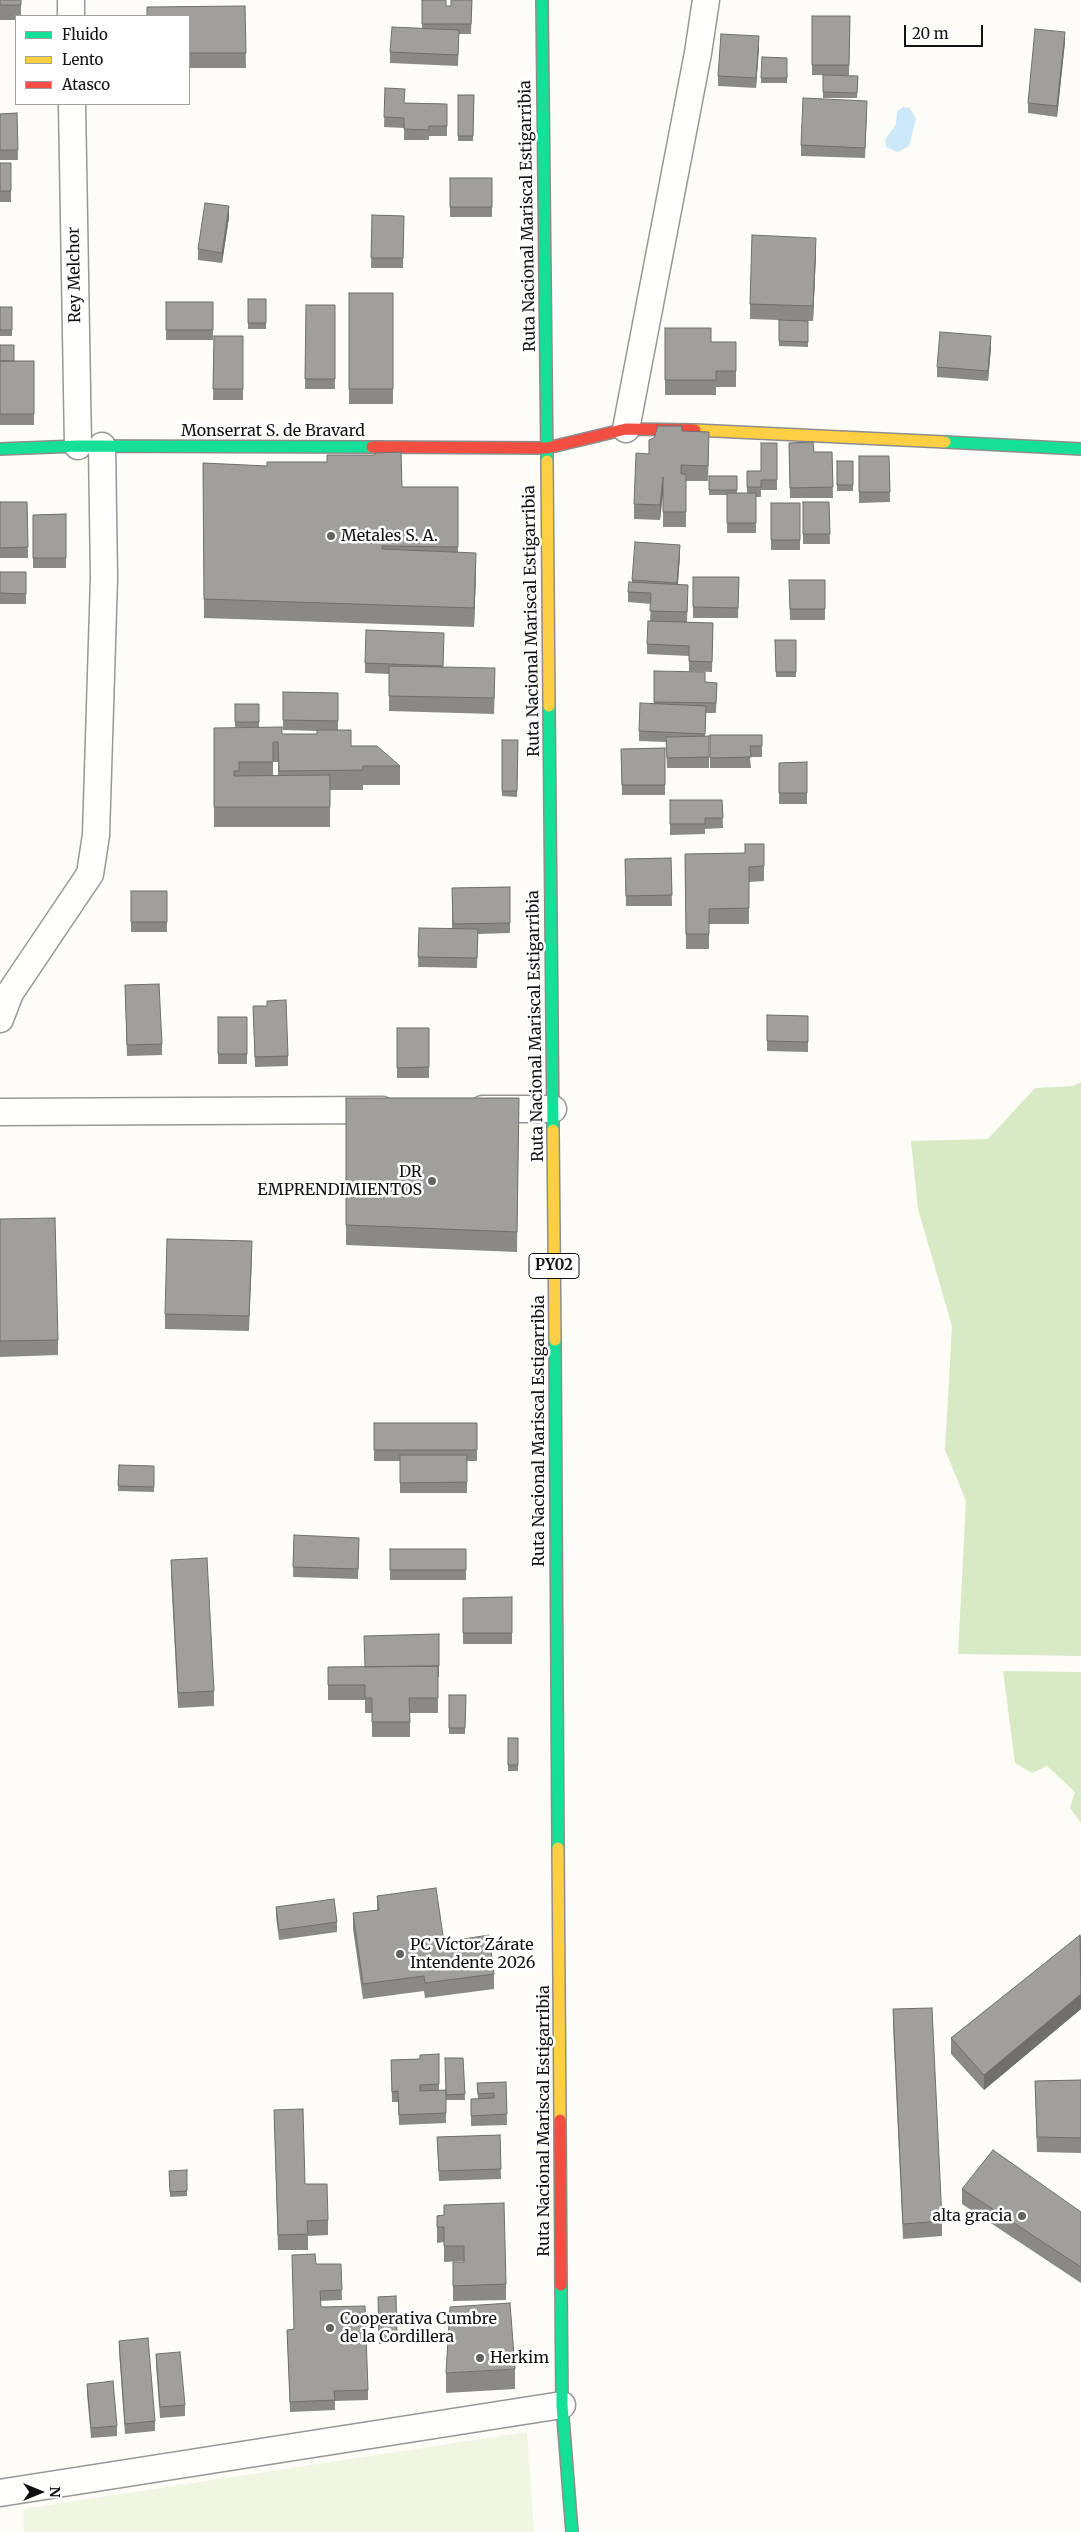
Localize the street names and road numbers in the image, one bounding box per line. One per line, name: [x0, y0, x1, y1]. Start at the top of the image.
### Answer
street label: Ruta Nacional Mariscal Estigarribia: [516, 80, 540, 352]
street label: Rey Melchor: [65, 227, 85, 323]
street label: Monserrat S. de Bravard: [181, 421, 365, 441]
street label: Ruta Nacional Mariscal Estigarribia: [520, 485, 544, 757]
street label: Ruta Nacional Mariscal Estigarribia: [524, 890, 548, 1162]
road number: PY02: [529, 1254, 579, 1278]
street label: Ruta Nacional Mariscal Estigarribia: [529, 1295, 549, 1567]
street label: Ruta Nacional Mariscal Estigarribia: [534, 1985, 554, 2257]

